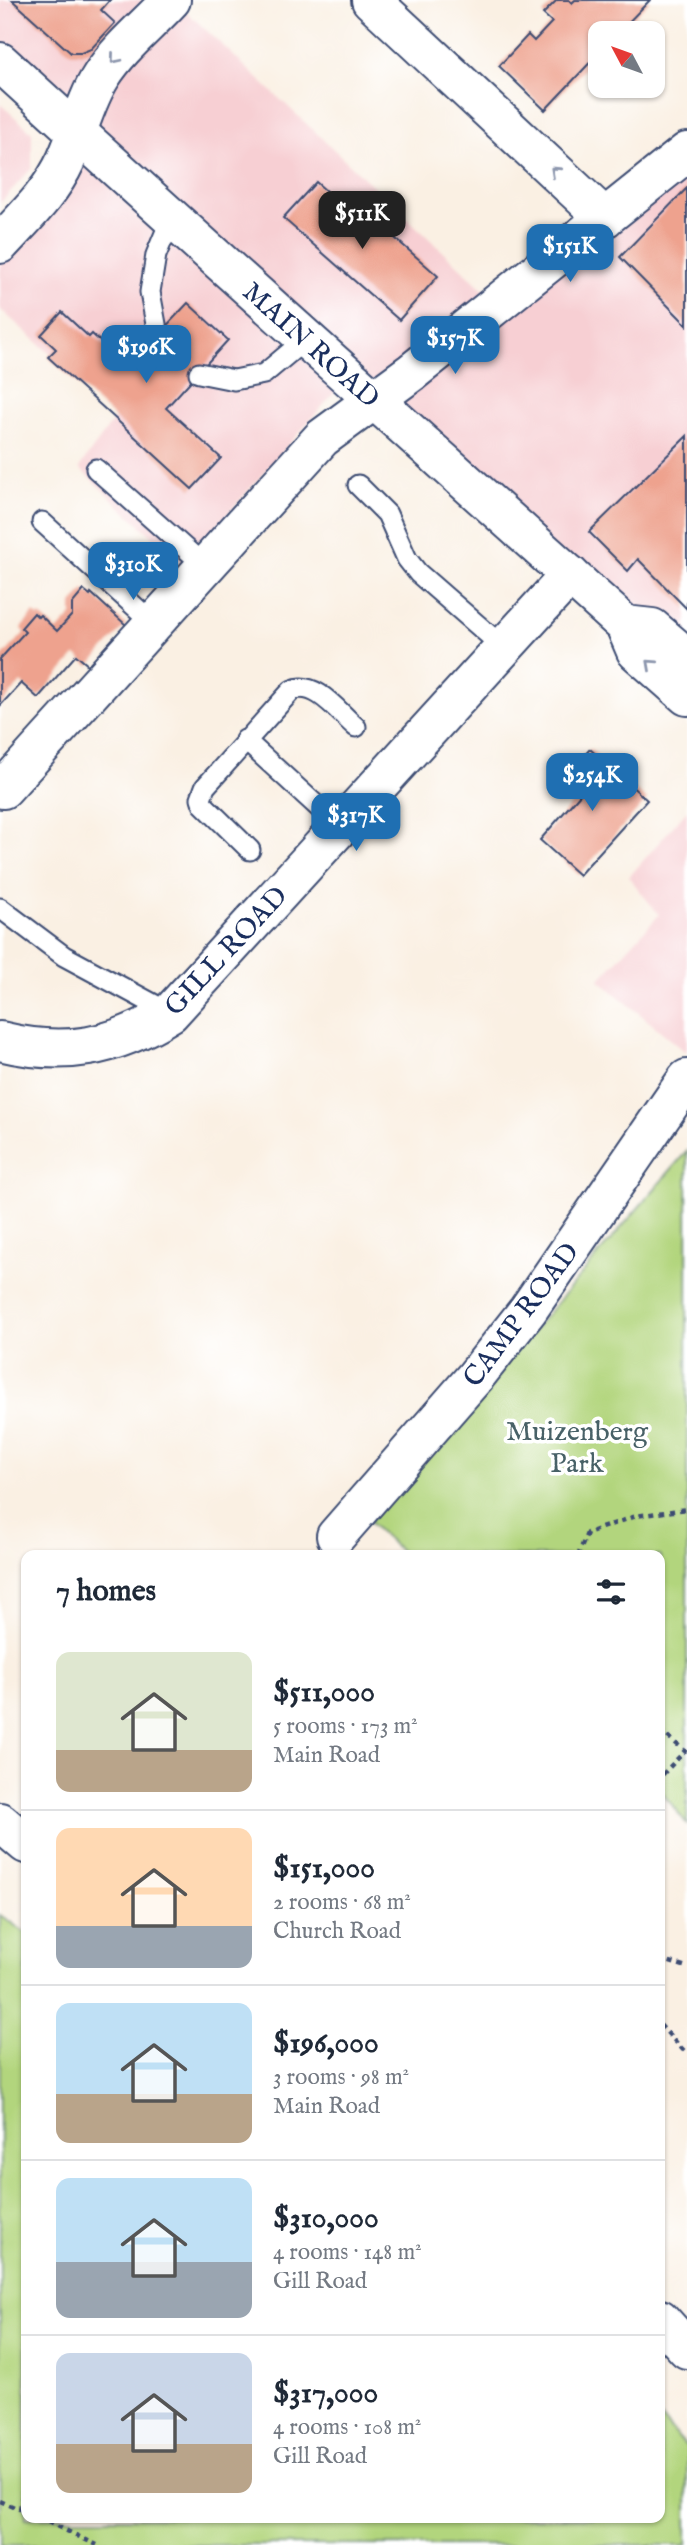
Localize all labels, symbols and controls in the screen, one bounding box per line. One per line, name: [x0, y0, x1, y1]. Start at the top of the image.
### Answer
north arrow: [588, 21, 665, 98]
map controls: [588, 21, 665, 98]
one-way arrow: [111, 50, 123, 63]
one-way arrow: [550, 167, 563, 180]
pin: $511K: [313, 191, 411, 251]
text: $511K: [335, 199, 389, 228]
pin: $151K: [521, 224, 619, 284]
text: $151K: [543, 232, 597, 261]
street label: MAIN ROAD: [235, 275, 386, 417]
pin: $157K: [406, 316, 504, 376]
text: $157K: [426, 324, 484, 353]
pin: $196K: [97, 326, 195, 385]
text: $196K: [117, 333, 175, 362]
pin: $310K: [84, 542, 182, 602]
text: $310K: [104, 550, 162, 579]
one-way arrow: [646, 660, 659, 672]
pin: $254K: [543, 754, 641, 813]
text: $254K: [562, 761, 622, 790]
pin: $317K: [307, 794, 405, 853]
text: $317K: [327, 801, 385, 830]
street label: GILL ROAD: [158, 879, 296, 1024]
street label: CAMP ROAD: [456, 1236, 588, 1395]
park label: Muizenberg Park: [506, 1415, 649, 1482]
text: 7 homes: [56, 1573, 156, 1611]
icon: filters: [592, 1573, 630, 1611]
text: $511,000: [273, 1674, 375, 1712]
icon: home: [112, 1680, 196, 1764]
text: 5 rooms · 173 m²: [273, 1712, 418, 1741]
text: Main Road: [273, 1741, 380, 1770]
text: $151,000: [273, 1850, 375, 1888]
icon: home: [112, 1856, 196, 1940]
text: 2 rooms · 68 m²: [273, 1888, 411, 1917]
text: Church Road: [273, 1917, 401, 1946]
text: $196,000: [273, 2025, 379, 2063]
icon: home: [112, 2031, 196, 2115]
text: 3 rooms · 98 m²: [273, 2063, 409, 2092]
text: Main Road: [273, 2092, 380, 2121]
text: $310,000: [273, 2200, 379, 2238]
icon: home: [112, 2206, 196, 2290]
text: 4 rooms · 148 m²: [273, 2238, 422, 2267]
text: Gill Road: [273, 2267, 367, 2296]
text: $317,000: [273, 2375, 378, 2413]
icon: home: [112, 2381, 196, 2465]
text: 4 rooms · 108 m²: [273, 2413, 421, 2442]
text: Gill Road: [273, 2442, 367, 2471]

